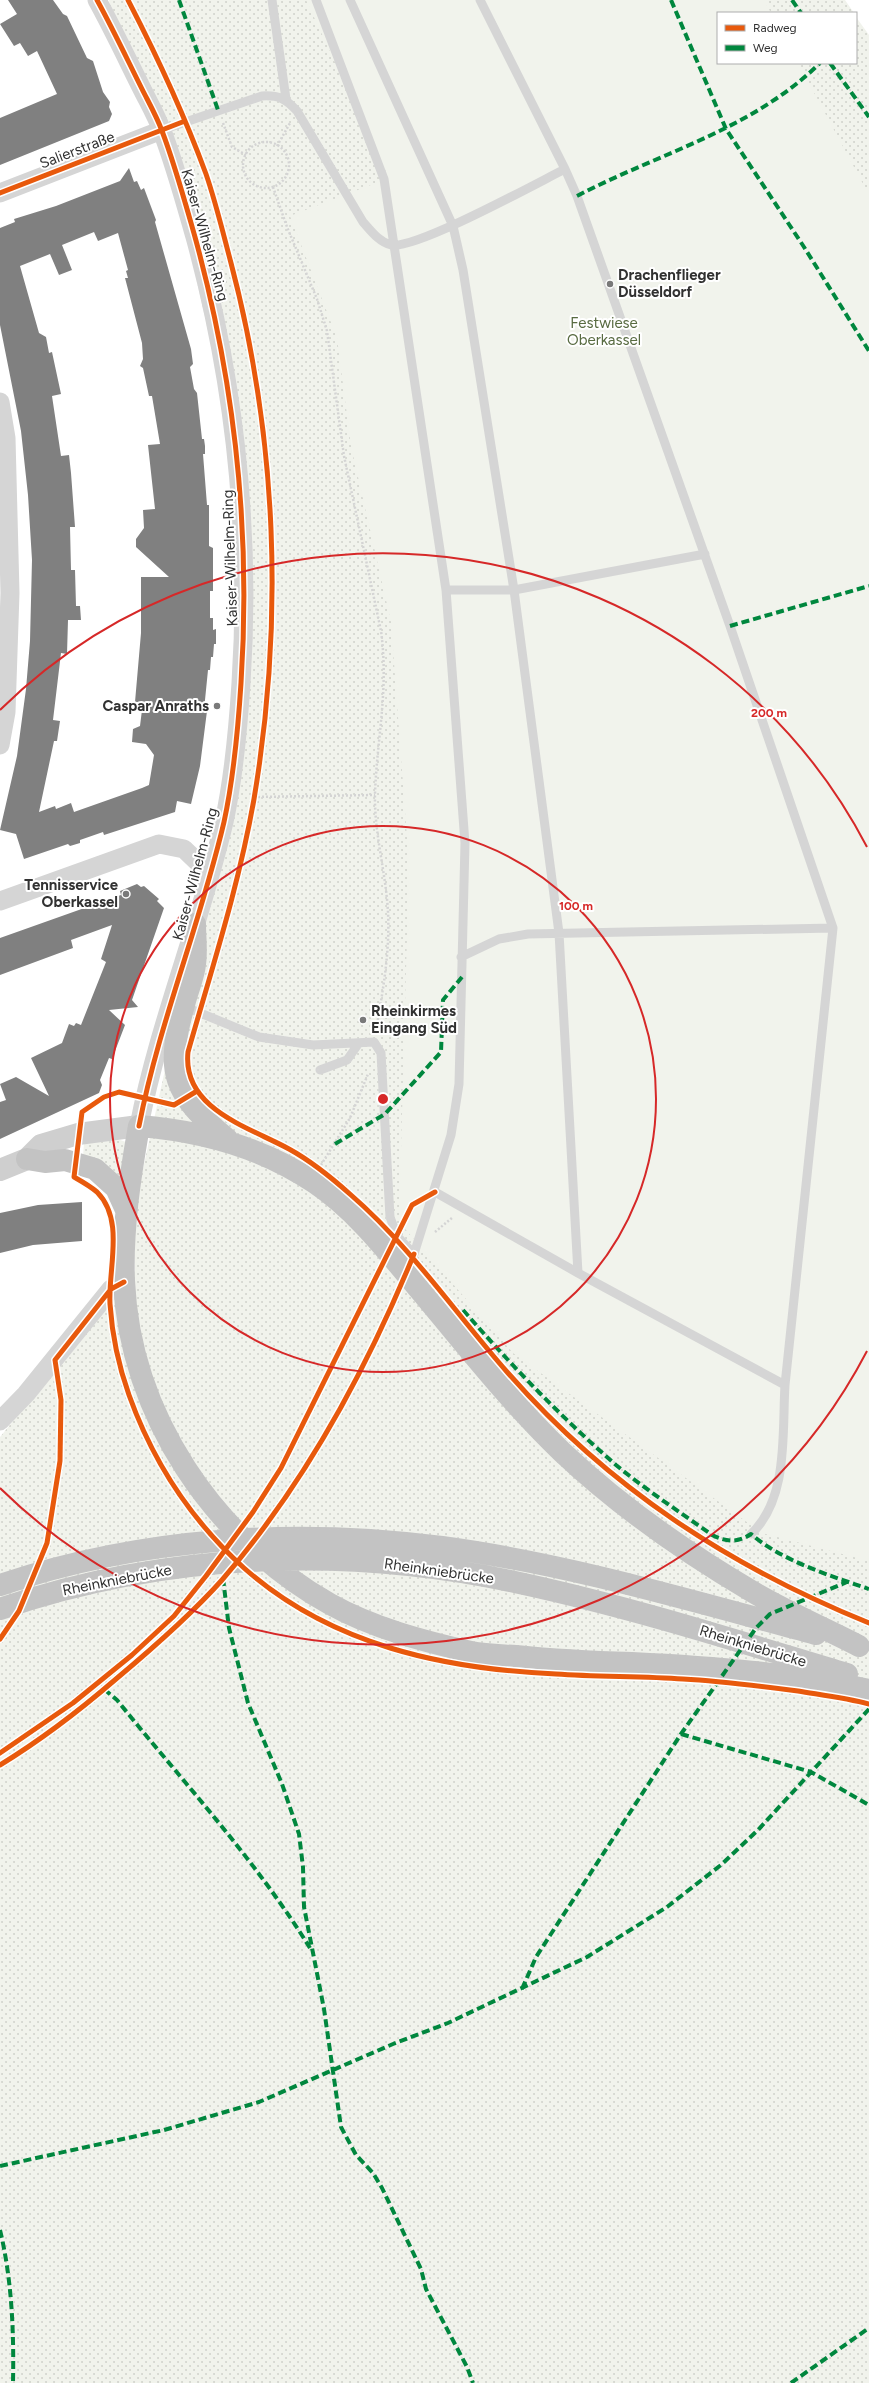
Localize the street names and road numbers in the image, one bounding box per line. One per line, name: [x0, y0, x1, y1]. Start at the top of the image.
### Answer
street label: Salierstraße: [37, 127, 117, 173]
street label: Kaiser-Wilhelm-Ring: [177, 167, 233, 303]
street label: Kaiser-Wilhelm-Ring: [219, 489, 241, 627]
street label: Kaiser-Wilhelm-Ring: [169, 806, 221, 942]
street label: Rheinkniebrücke: [383, 1554, 495, 1588]
street label: Rheinkniebrücke: [61, 1561, 173, 1599]
street label: Rheinkniebrücke: [697, 1621, 809, 1671]

